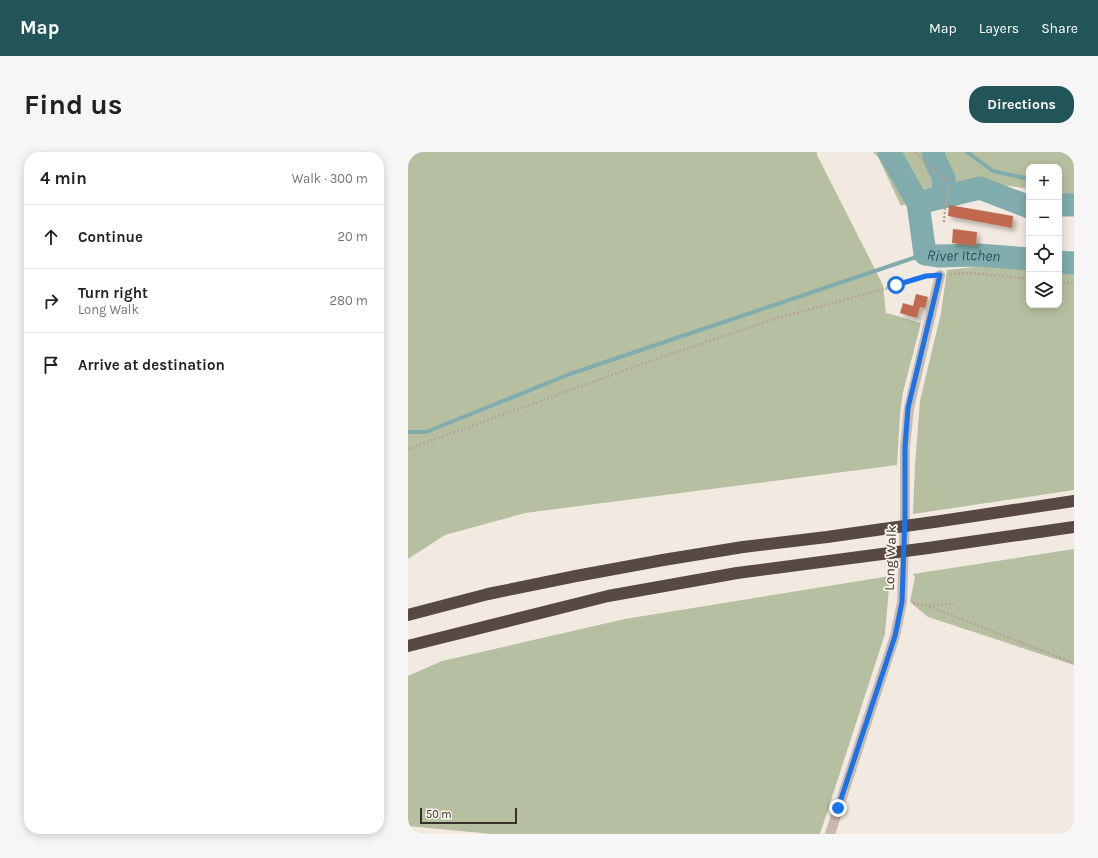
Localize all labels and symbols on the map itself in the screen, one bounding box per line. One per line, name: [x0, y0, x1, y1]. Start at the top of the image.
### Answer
water label: River Itchen: [926, 245, 1001, 266]
route start: [887, 276, 905, 294]
street label: Long Walk: [881, 525, 900, 591]
route end: [829, 799, 847, 817]
scale bar: [420, 806, 517, 825]

